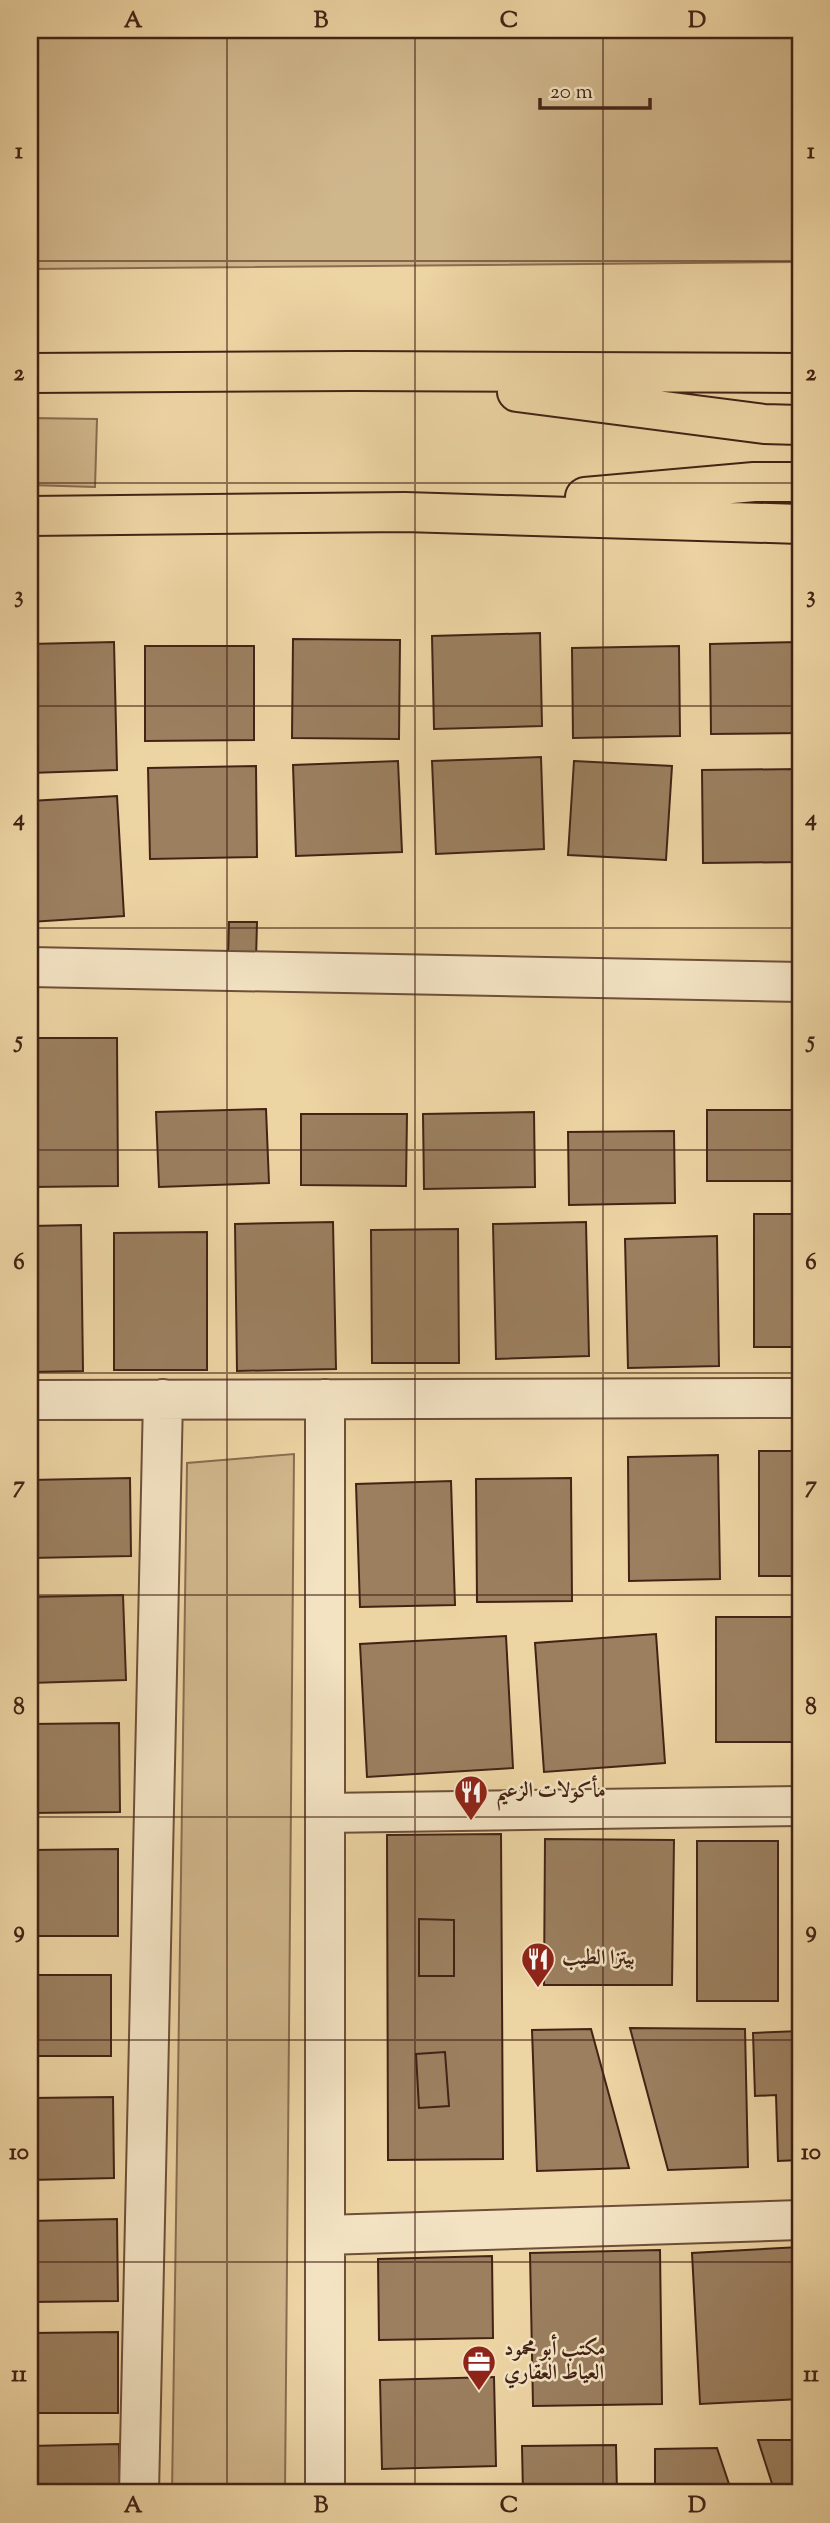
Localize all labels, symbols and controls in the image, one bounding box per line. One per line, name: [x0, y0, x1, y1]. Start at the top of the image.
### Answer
text: A: [124, 5, 143, 38]
text: B: [314, 5, 329, 38]
text: C: [500, 5, 518, 38]
text: D: [688, 5, 706, 38]
scale bar: [540, 66, 650, 110]
text: 20 m: [550, 78, 593, 108]
text: 1: [15, 136, 23, 169]
text: 1: [807, 136, 815, 169]
text: 2: [14, 358, 25, 391]
text: 2: [806, 358, 817, 391]
text: 3: [14, 580, 24, 613]
text: 3: [806, 580, 816, 613]
text: 4: [12, 803, 25, 836]
text: 4: [804, 803, 817, 836]
text: 5: [13, 1025, 23, 1058]
text: 5: [805, 1025, 815, 1058]
text: 6: [13, 1247, 25, 1280]
text: 6: [805, 1247, 817, 1280]
text: 7: [13, 1470, 25, 1503]
text: 7: [805, 1470, 817, 1503]
text: 8: [13, 1692, 25, 1725]
text: 8: [805, 1692, 817, 1725]
restaurant icon: مأكولات الزعيم: [452, 1773, 490, 1822]
place label: مأكولات الزعيم: [496, 1775, 606, 1811]
text: 9: [13, 1915, 25, 1948]
text: 9: [805, 1915, 817, 1948]
restaurant icon: بيتزا الطيب: [519, 1940, 557, 1989]
place label: بيتزا الطيب: [562, 1944, 635, 1974]
text: 10: [9, 2137, 29, 2170]
text: 10: [801, 2137, 821, 2170]
place label: مكتب أبو محمود العياط العقاري: [504, 2334, 605, 2389]
office icon: مكتب أبو محمود العياط العقاري: [460, 2343, 498, 2392]
text: 11: [11, 2359, 27, 2392]
text: 11: [803, 2359, 819, 2392]
text: A: [124, 2490, 143, 2523]
text: B: [314, 2490, 329, 2523]
text: C: [500, 2490, 518, 2523]
text: D: [688, 2490, 706, 2523]

